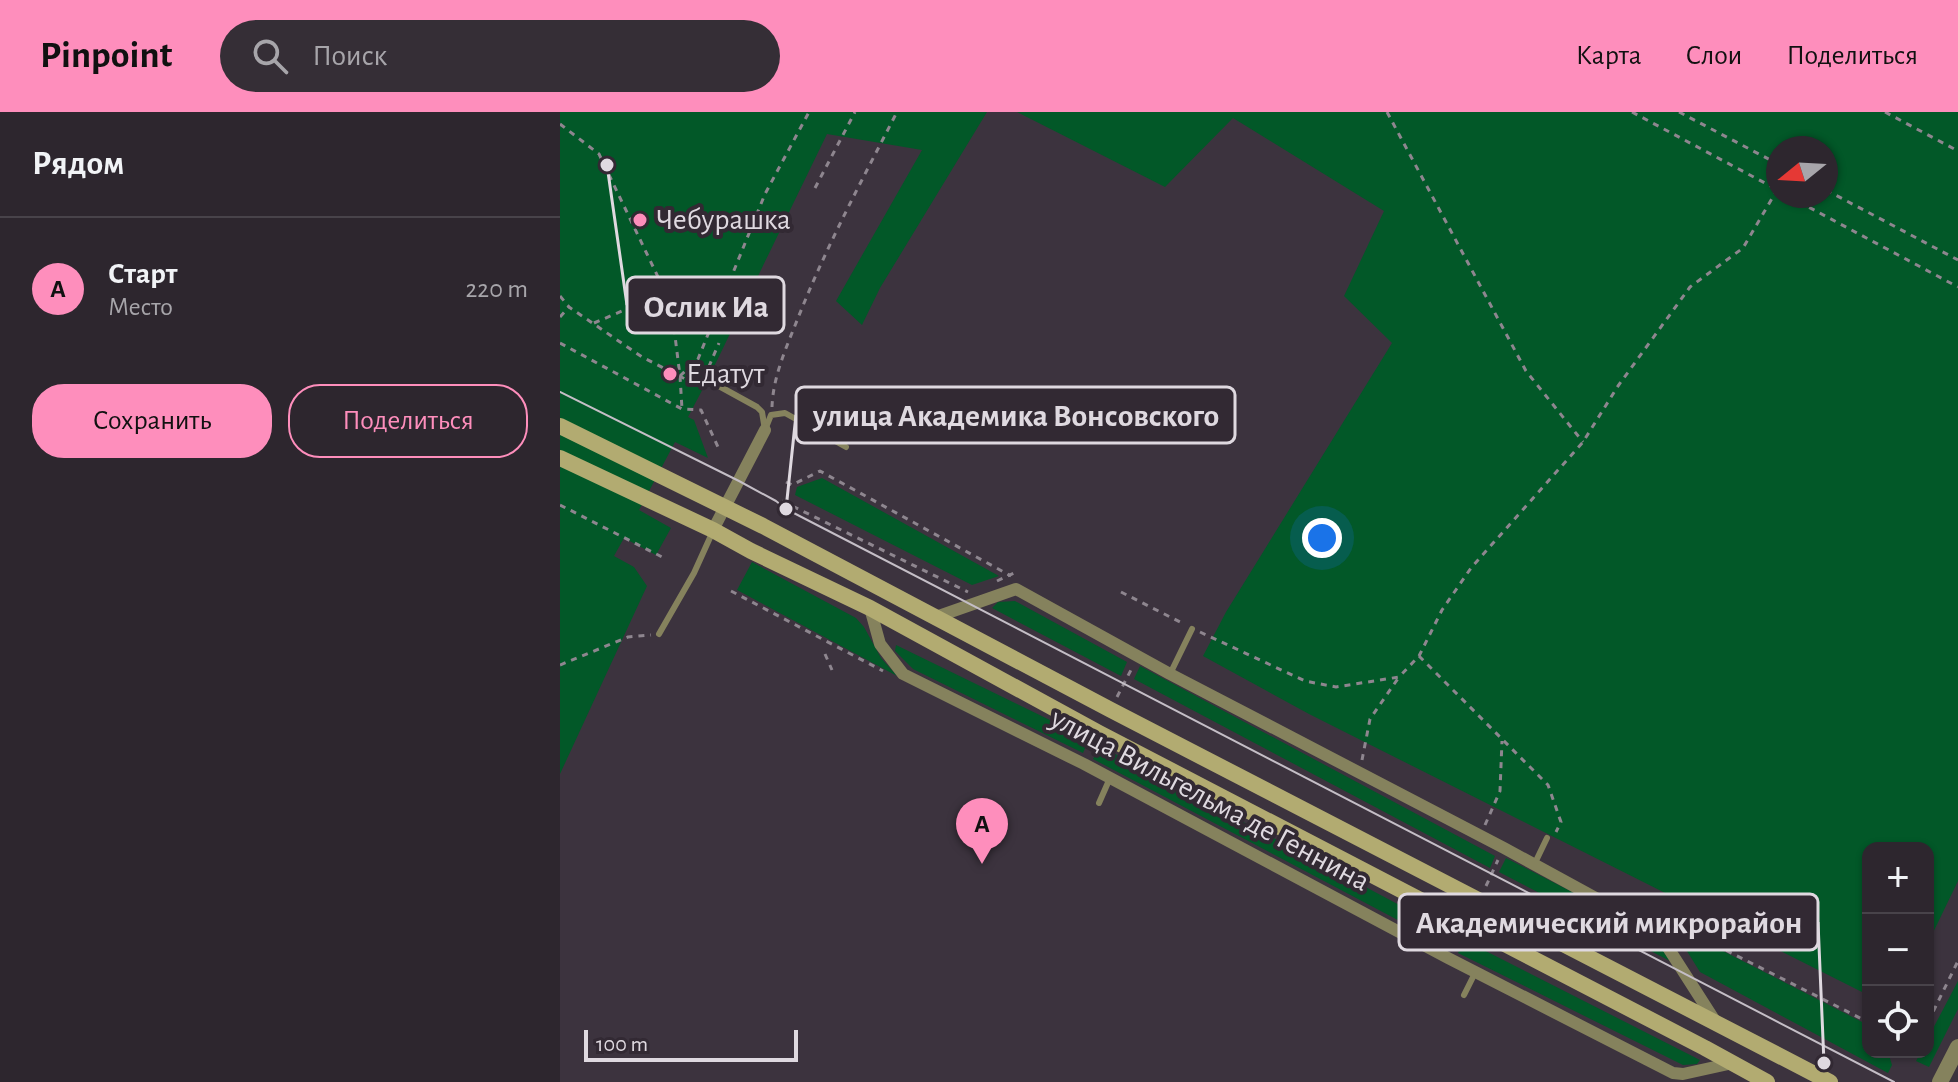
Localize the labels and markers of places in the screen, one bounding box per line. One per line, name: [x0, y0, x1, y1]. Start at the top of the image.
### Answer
place label: Чебурашка: [656, 205, 791, 235]
marker: Чебурашка: [631, 211, 649, 229]
callout: Ослик Иа: [627, 277, 784, 333]
place label: Едатут: [686, 359, 765, 389]
marker: Едатут: [661, 365, 679, 383]
callout: улица Академика Вонсовского: [796, 387, 1235, 443]
pin: A: [956, 798, 1008, 864]
callout: Академический микрорайон: [1399, 894, 1818, 950]

